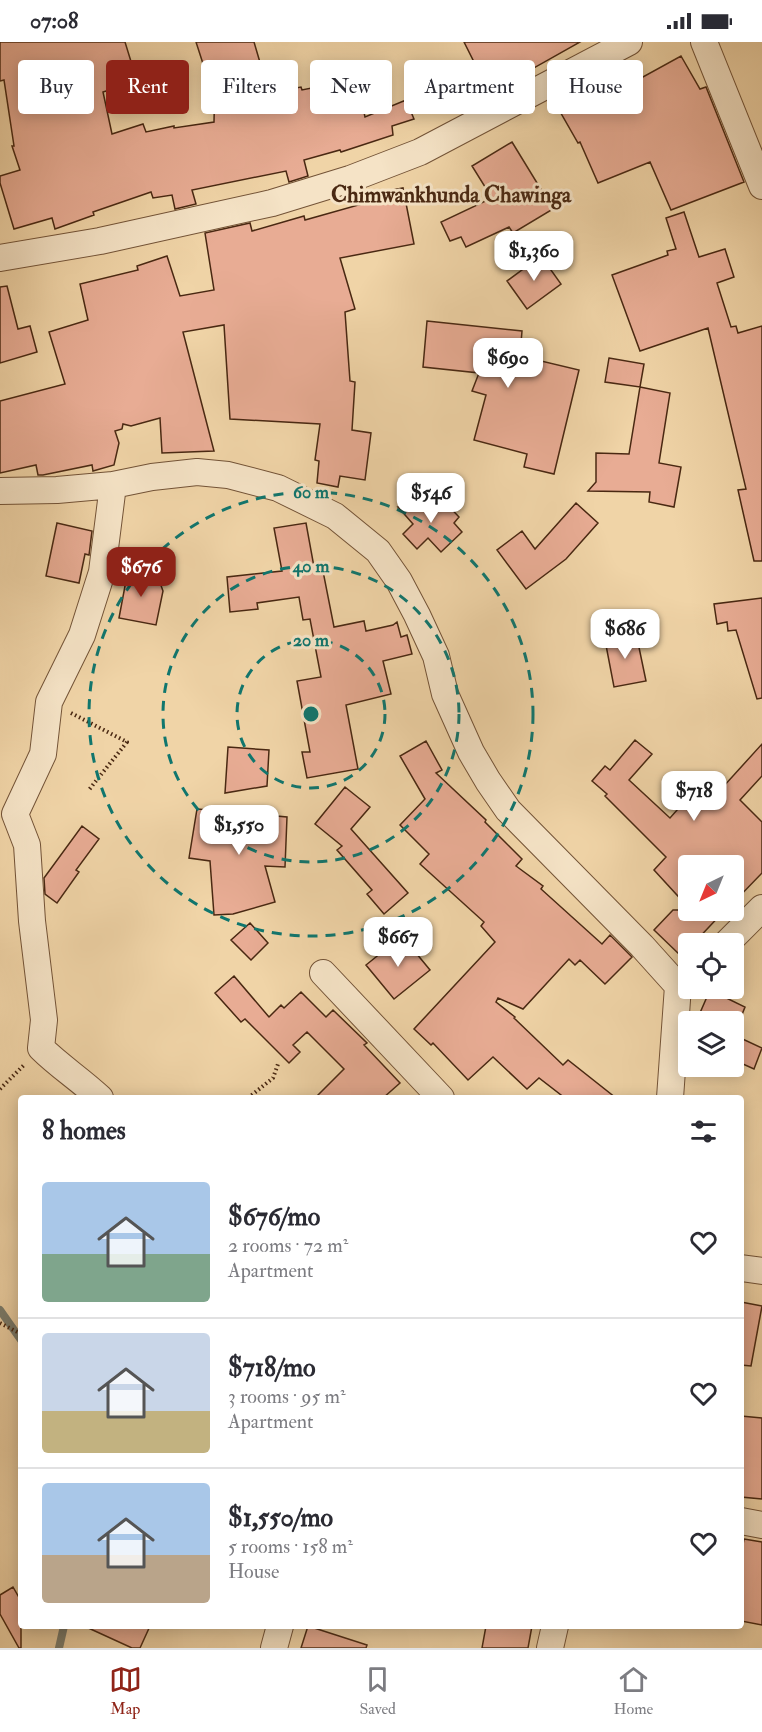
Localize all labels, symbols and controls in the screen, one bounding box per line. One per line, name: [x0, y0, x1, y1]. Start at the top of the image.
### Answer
text: 07:08: [30, 7, 78, 35]
chip: Buy: [18, 60, 94, 114]
chip: Rent: [106, 60, 189, 114]
chip: Filters: [201, 60, 298, 114]
chip: New: [310, 60, 392, 114]
chip: Apartment: [404, 60, 535, 114]
chip: House: [547, 60, 643, 114]
district label: Chimwankhunda Chawinga: [331, 181, 572, 210]
pin: $1,360: [485, 231, 583, 282]
text: $1,360: [508, 238, 560, 263]
pin: $690: [472, 338, 544, 389]
text: $690: [487, 345, 529, 370]
pin: $546: [395, 473, 467, 524]
text: $546: [411, 480, 451, 505]
text: 60 m: [293, 481, 330, 504]
pin: $676: [105, 547, 177, 598]
text: $676: [121, 554, 161, 579]
text: 40 m: [292, 555, 330, 578]
pin: $686: [589, 609, 661, 660]
text: $686: [605, 616, 645, 641]
text: 20 m: [293, 629, 330, 652]
centre of rings: [301, 704, 321, 724]
pin: $718: [658, 771, 730, 822]
text: $718: [675, 778, 713, 803]
pin: $1,550: [190, 805, 288, 856]
text: $1,550: [214, 812, 264, 837]
north arrow: [678, 855, 744, 921]
map controls: [678, 855, 744, 1077]
pin: $667: [362, 917, 434, 968]
text: $667: [378, 924, 418, 949]
button: locate: [678, 933, 744, 999]
button: layers: [678, 1011, 744, 1077]
text: 8 homes: [42, 1115, 126, 1147]
icon: filters: [687, 1115, 720, 1148]
text: $676/mo: [228, 1201, 320, 1233]
icon: home: [90, 1206, 162, 1278]
icon: heart: [687, 1226, 720, 1259]
text: 2 rooms · 72 m²: [228, 1233, 348, 1258]
text: Apartment: [228, 1258, 313, 1283]
text: $718/mo: [228, 1352, 315, 1384]
icon: home: [90, 1357, 162, 1429]
icon: heart: [687, 1377, 720, 1410]
text: 3 rooms · 95 m²: [228, 1384, 346, 1409]
text: Apartment: [228, 1409, 313, 1434]
text: $1,550/mo: [228, 1502, 333, 1534]
icon: home: [90, 1507, 162, 1579]
icon: heart: [687, 1527, 720, 1560]
text: 5 rooms · 158 m²: [228, 1534, 353, 1559]
text: House: [228, 1559, 279, 1584]
tab: Map: [109, 1663, 142, 1719]
tab: Saved: [359, 1663, 396, 1719]
tab: Home: [614, 1663, 653, 1719]

